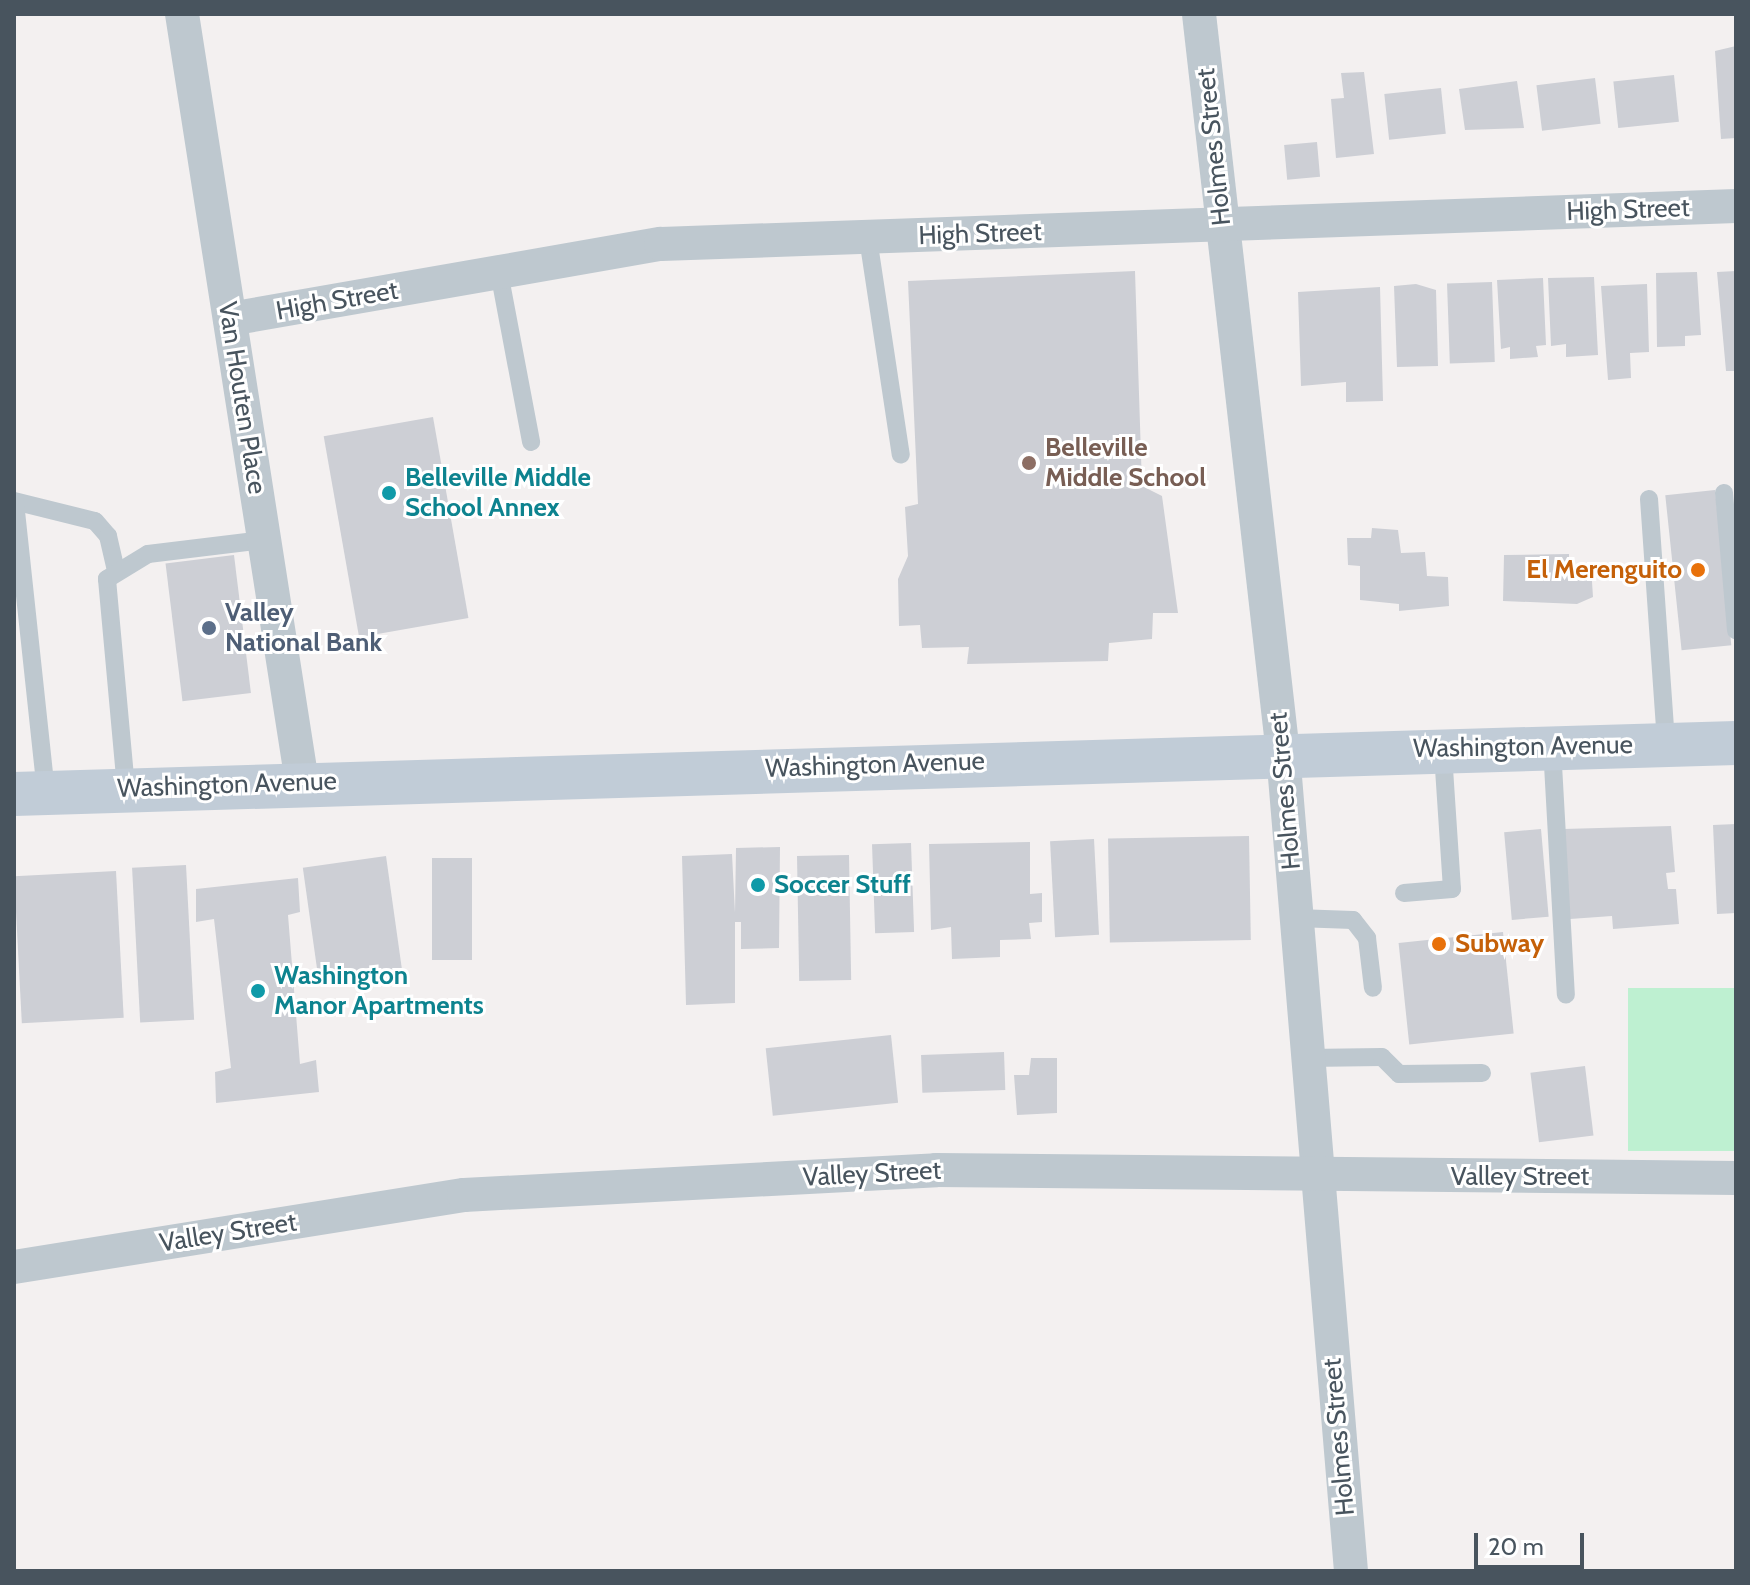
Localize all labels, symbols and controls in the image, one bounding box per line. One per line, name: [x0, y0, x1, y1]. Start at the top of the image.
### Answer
street label: Holmes Street: [1190, 67, 1238, 227]
street label: High Street: [1566, 192, 1690, 228]
street label: High Street: [918, 216, 1042, 252]
street label: High Street: [274, 275, 400, 327]
street label: Van Houten Place: [211, 300, 273, 496]
place label: Belleville Middle School: [1045, 432, 1206, 494]
marker: Belleville Middle School: [1020, 454, 1038, 472]
place label: Belleville Middle School Annex: [405, 462, 591, 524]
marker: Belleville Middle School Annex: [380, 484, 398, 502]
place label: El Merenguito: [1526, 554, 1682, 586]
marker: El Merenguito: [1689, 561, 1707, 579]
place label: Valley National Bank: [225, 597, 382, 658]
marker: Valley National Bank: [200, 619, 218, 637]
street label: Holmes Street: [1263, 711, 1307, 871]
street label: Washington Avenue: [1413, 729, 1633, 765]
street label: Washington Avenue: [765, 746, 985, 784]
street label: Washington Avenue: [117, 766, 337, 804]
place label: Soccer Stuff: [774, 869, 911, 901]
marker: Soccer Stuff: [749, 876, 767, 894]
place label: Subway: [1455, 928, 1544, 960]
marker: Subway: [1430, 935, 1448, 953]
place label: Washington Manor Apartments: [274, 960, 484, 1022]
marker: Washington Manor Apartments: [249, 982, 267, 1000]
street label: Valley Street: [802, 1155, 942, 1193]
street label: Valley Street: [1451, 1161, 1589, 1193]
street label: Valley Street: [157, 1207, 299, 1259]
street label: Holmes Street: [1317, 1357, 1361, 1517]
scale bar: [1478, 1517, 1588, 1567]
text: 20 m: [1488, 1532, 1544, 1561]

